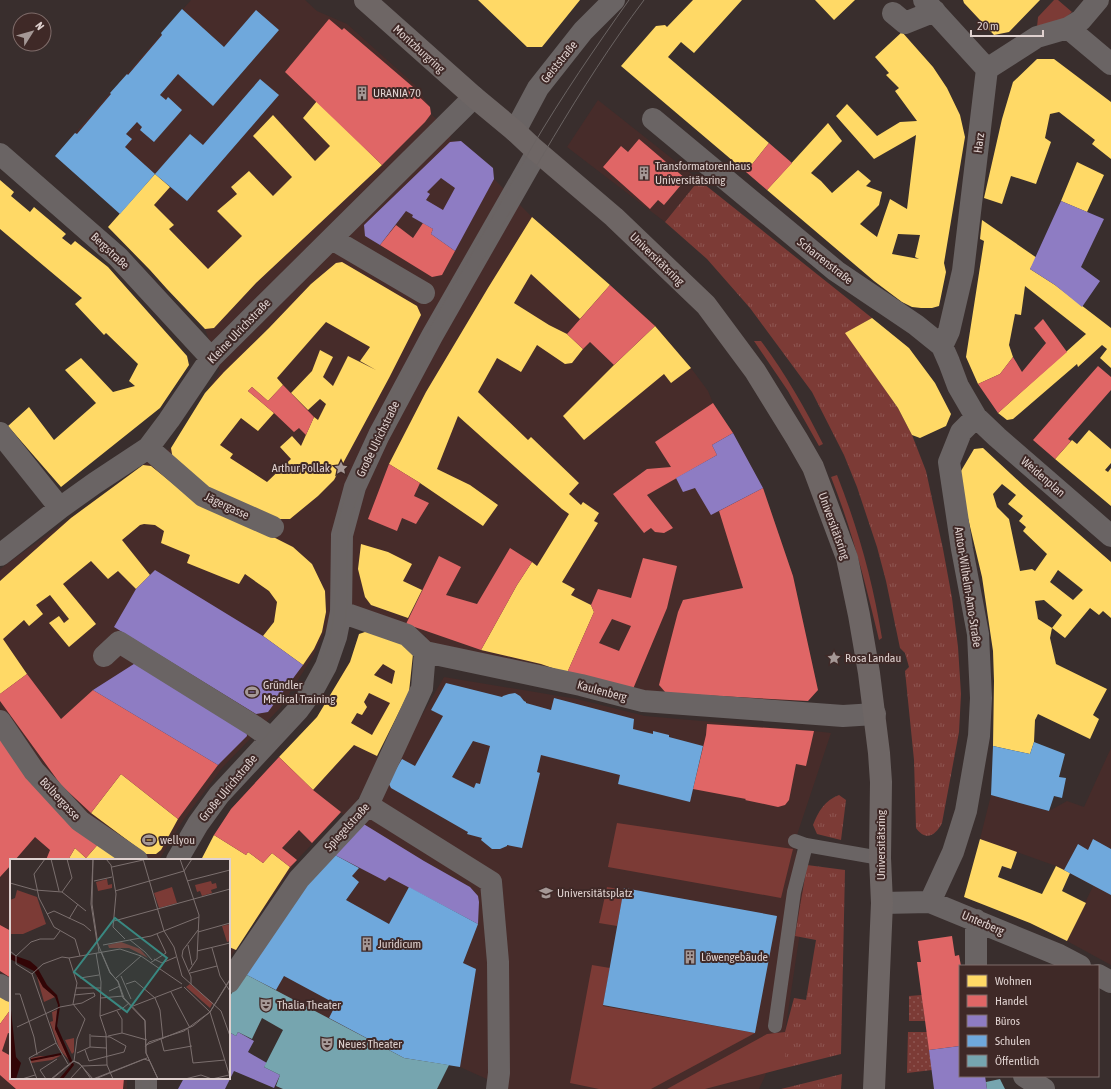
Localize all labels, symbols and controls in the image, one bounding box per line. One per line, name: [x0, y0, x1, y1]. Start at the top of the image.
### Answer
north arrow: [12, 12, 52, 52]
scale bar: [971, 12, 1043, 38]
text: 20 m: [977, 19, 999, 33]
text: N: [33, 20, 47, 32]
street label: Moritzburgring: [390, 22, 448, 76]
street label: Geiststraße: [538, 38, 580, 86]
building icon: URANIA 70: [354, 85, 370, 101]
place label: URANIA 70: [373, 86, 421, 100]
street label: Harz: [971, 131, 987, 154]
place label: Transformatorenhaus Universitätsring: [655, 159, 750, 187]
building icon: Transformatorenhaus Universitätsring: [636, 165, 652, 181]
street label: Universitätsring: [627, 229, 688, 289]
street label: Bergstraße: [88, 230, 132, 272]
street label: Scharrenstraße: [794, 235, 856, 287]
street label: Kleine Ulrichstraße: [205, 296, 273, 366]
street label: Große Ulrichstraße: [354, 399, 402, 479]
street label: Weidenplan: [1018, 454, 1068, 500]
place icon: Arthur Pollak: [333, 460, 349, 476]
place label: Arthur Pollak: [272, 461, 331, 475]
street label: Jägergasse: [203, 490, 251, 522]
street label: Universitätsring: [815, 490, 853, 562]
street label: Anton-Wilhelm-Amo-Straße: [952, 526, 984, 648]
place icon: Rosa Landau: [826, 650, 842, 666]
place label: Rosa Landau: [845, 651, 901, 665]
place label: Gründler Medical Training: [263, 678, 336, 706]
street label: Kaulenberg: [576, 678, 629, 705]
sports icon: Gründler Medical Training: [244, 684, 260, 700]
street label: Große Ulrichstraße: [196, 752, 260, 824]
street label: Bölbergasse: [37, 775, 83, 823]
street label: Spiegelstraße: [322, 800, 372, 854]
street label: Universitätsring: [874, 809, 888, 880]
sports icon: wellyou: [141, 832, 157, 848]
place label: wellyou: [160, 833, 195, 847]
inset map: [10, 859, 230, 1079]
school or university icon: Universitätsplatz: [538, 885, 554, 901]
place label: Universitätsplatz: [557, 886, 633, 900]
street label: Unterberg: [960, 908, 1007, 939]
building icon: Juridicum: [359, 936, 375, 952]
place label: Juridicum: [378, 937, 421, 951]
building icon: Löwengebäude: [682, 949, 698, 965]
place label: Löwengebäude: [701, 950, 768, 964]
legend: [959, 965, 1099, 1077]
text: Wohnen: [995, 974, 1032, 988]
text: Handel: [995, 994, 1029, 1008]
theatre icon: Thalia Theater: [258, 997, 274, 1013]
place label: Thalia Theater: [277, 998, 341, 1012]
text: Büros: [995, 1014, 1020, 1028]
text: Schulen: [995, 1034, 1030, 1048]
theatre icon: Neues Theater: [319, 1036, 335, 1052]
place label: Neues Theater: [338, 1037, 402, 1051]
text: Öffentlich: [995, 1054, 1039, 1068]

